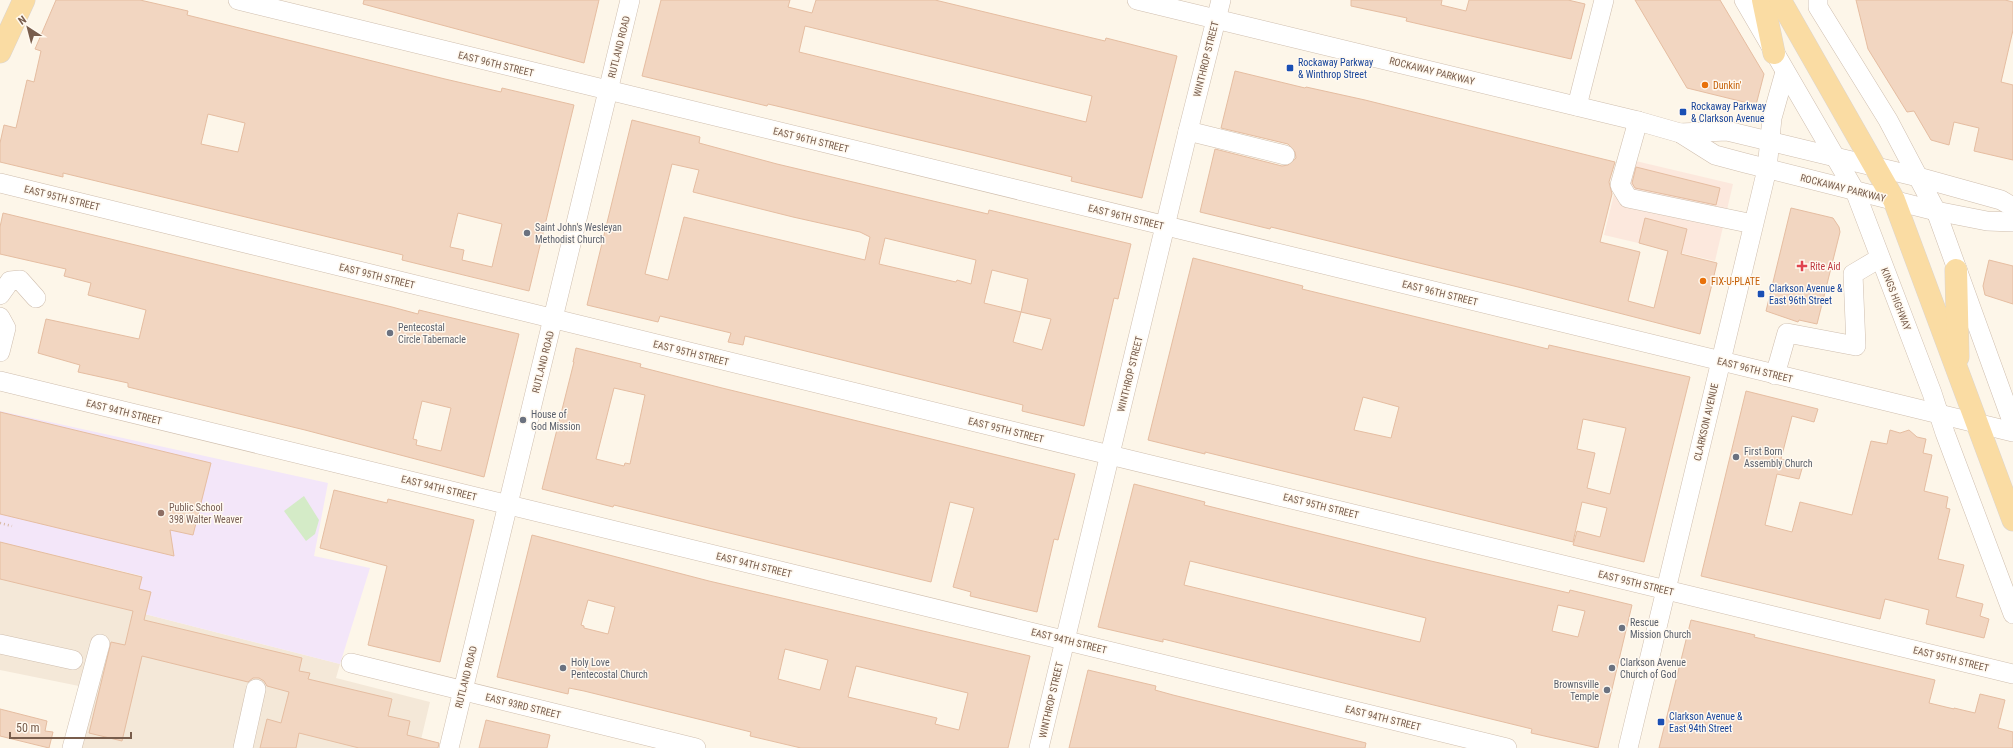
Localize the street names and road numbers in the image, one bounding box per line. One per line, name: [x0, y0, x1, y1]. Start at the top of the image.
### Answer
street label: RUTLAND ROAD: [606, 15, 632, 79]
street label: WINTHROP STREET: [1191, 20, 1221, 98]
street label: EAST 96TH STREET: [457, 49, 535, 79]
street label: ROCKAWAY PARKWAY: [1388, 55, 1477, 87]
street label: EAST 96TH STREET: [772, 125, 850, 155]
street label: ROCKAWAY PARKWAY: [1799, 172, 1888, 204]
street label: EAST 95TH STREET: [23, 183, 101, 213]
street label: EAST 96TH STREET: [1087, 202, 1165, 232]
street label: EAST 95TH STREET: [338, 261, 416, 291]
street label: KINGS HIGHWAY: [1879, 266, 1913, 333]
street label: EAST 96TH STREET: [1401, 278, 1479, 308]
street label: RUTLAND ROAD: [530, 330, 556, 394]
street label: WINTHROP STREET: [1115, 335, 1145, 413]
street label: EAST 95TH STREET: [652, 338, 730, 368]
street label: EAST 96TH STREET: [1716, 355, 1794, 385]
street label: CLARKSON AVENUE: [1692, 382, 1720, 462]
street label: EAST 94TH STREET: [85, 397, 163, 427]
street label: EAST 95TH STREET: [967, 415, 1045, 445]
street label: EAST 94TH STREET: [400, 473, 478, 503]
street label: EAST 95TH STREET: [1282, 491, 1360, 521]
street label: EAST 94TH STREET: [715, 550, 793, 580]
street label: EAST 95TH STREET: [1597, 568, 1675, 598]
street label: EAST 94TH STREET: [1030, 626, 1108, 656]
street label: EAST 95TH STREET: [1912, 644, 1990, 674]
street label: RUTLAND ROAD: [453, 645, 479, 709]
street label: WINTHROP STREET: [1037, 661, 1065, 739]
street label: EAST 93RD STREET: [484, 691, 562, 721]
street label: EAST 94TH STREET: [1344, 703, 1422, 733]

